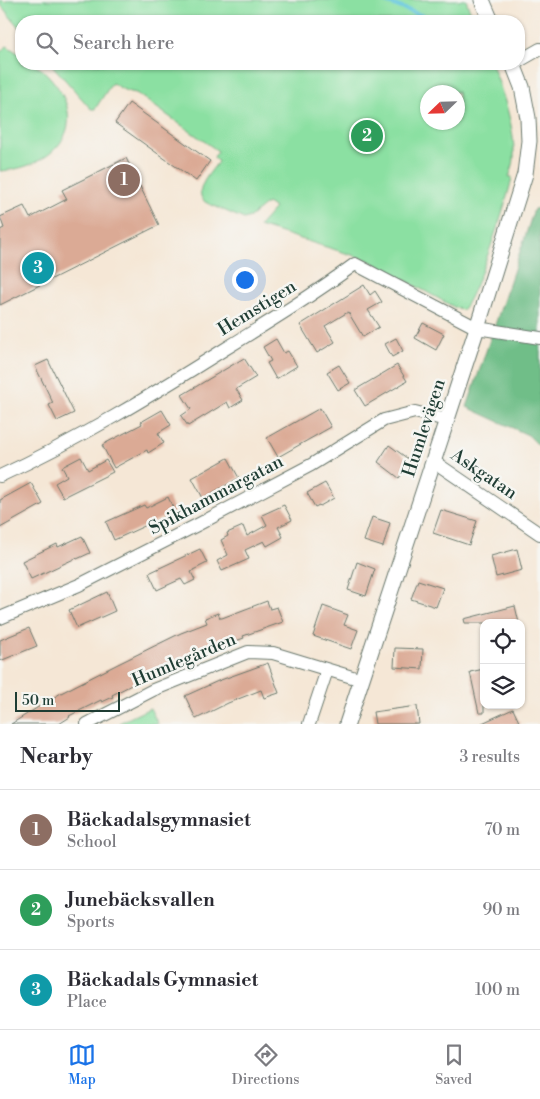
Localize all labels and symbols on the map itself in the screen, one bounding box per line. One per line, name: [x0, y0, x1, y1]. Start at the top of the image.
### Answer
north arrow: [420, 85, 465, 130]
pin: 2: [351, 117, 383, 155]
pin: 1: [108, 161, 140, 199]
pin: 3: [22, 249, 54, 287]
your location: [232, 267, 258, 293]
street label: Hemstigen: [213, 275, 301, 341]
street label: Humlevägen: [397, 376, 451, 480]
street label: Askgatan: [446, 443, 522, 505]
street label: Spikhammargatan: [145, 450, 287, 540]
street label: Humlegården: [128, 628, 240, 692]
scale bar: [15, 689, 120, 712]

